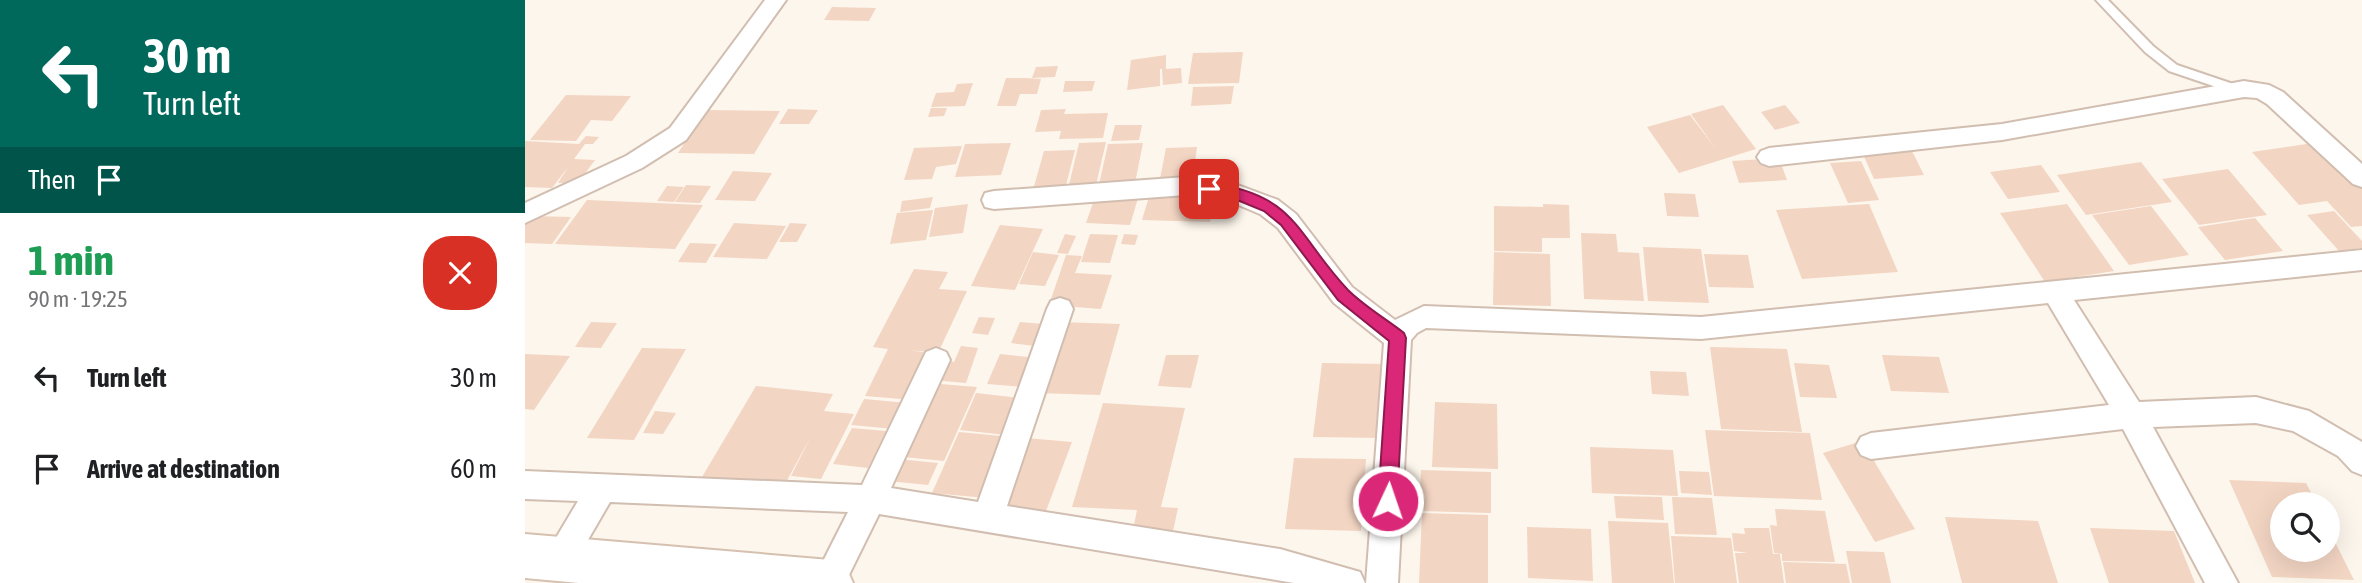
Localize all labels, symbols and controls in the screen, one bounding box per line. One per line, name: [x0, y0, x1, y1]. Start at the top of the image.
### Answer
text: 30 m: [143, 27, 231, 83]
icon: left: [28, 28, 119, 119]
text: Turn left: [143, 85, 241, 122]
pin: [1179, 159, 1239, 219]
icon: arrive: [90, 161, 128, 199]
text: Then: [28, 165, 76, 195]
icon: arrive: [1190, 170, 1228, 208]
text: 1 min: [28, 236, 114, 284]
button: close: [423, 236, 497, 310]
text: 90 m · 19:25: [28, 286, 128, 312]
icon: left: [28, 359, 66, 397]
text: Turn left: [87, 363, 167, 393]
text: 30 m: [450, 363, 497, 393]
icon: arrive: [28, 450, 66, 488]
text: Arrive at destination: [87, 454, 280, 484]
text: 60 m: [450, 454, 497, 484]
position arrow: [1351, 464, 1425, 538]
map controls: [2270, 492, 2340, 562]
button: search: [2270, 492, 2340, 562]

